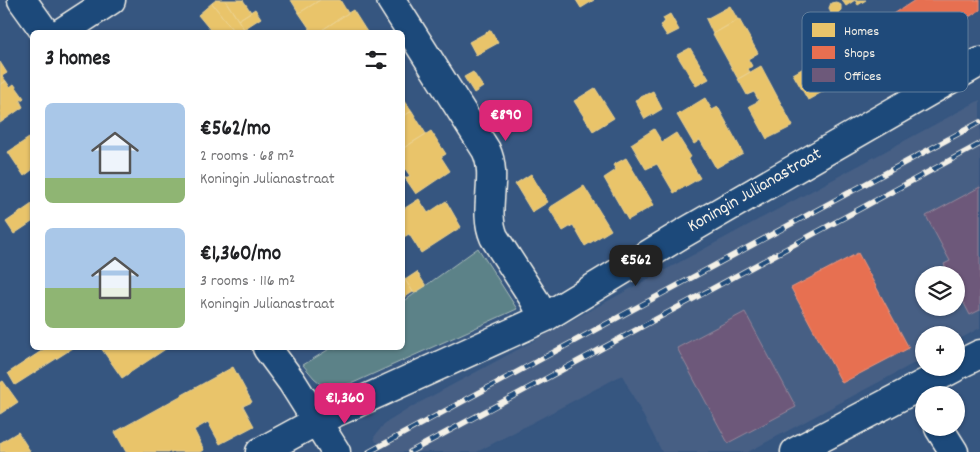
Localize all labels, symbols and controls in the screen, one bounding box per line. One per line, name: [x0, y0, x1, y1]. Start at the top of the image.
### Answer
legend: [802, 12, 968, 92]
text: Homes: [844, 22, 879, 42]
text: Shops: [844, 44, 875, 64]
text: 3 homes: [45, 45, 111, 75]
icon: filters: [362, 46, 390, 74]
text: Offices: [844, 67, 881, 87]
pin: €890: [476, 100, 536, 142]
text: €890: [490, 104, 522, 127]
text: €562/mo: [200, 115, 271, 145]
icon: home: [85, 123, 145, 183]
street label: Koningin Julianastraat: [683, 142, 827, 240]
text: 2 rooms · 68 m²: [200, 145, 294, 168]
text: Koningin Julianastraat: [200, 168, 335, 191]
text: €1,360/mo: [200, 240, 281, 270]
pin: €562: [606, 244, 666, 287]
icon: home: [85, 248, 145, 308]
text: €562: [620, 249, 652, 272]
map controls: [915, 266, 965, 436]
button: layers: [915, 266, 965, 316]
text: 3 rooms · 116 m²: [200, 270, 295, 293]
text: Koningin Julianastraat: [200, 293, 335, 316]
button: +: [915, 326, 965, 376]
pin: €1,360: [304, 382, 386, 425]
button: −: [915, 386, 965, 436]
text: €1,360: [325, 387, 365, 410]

